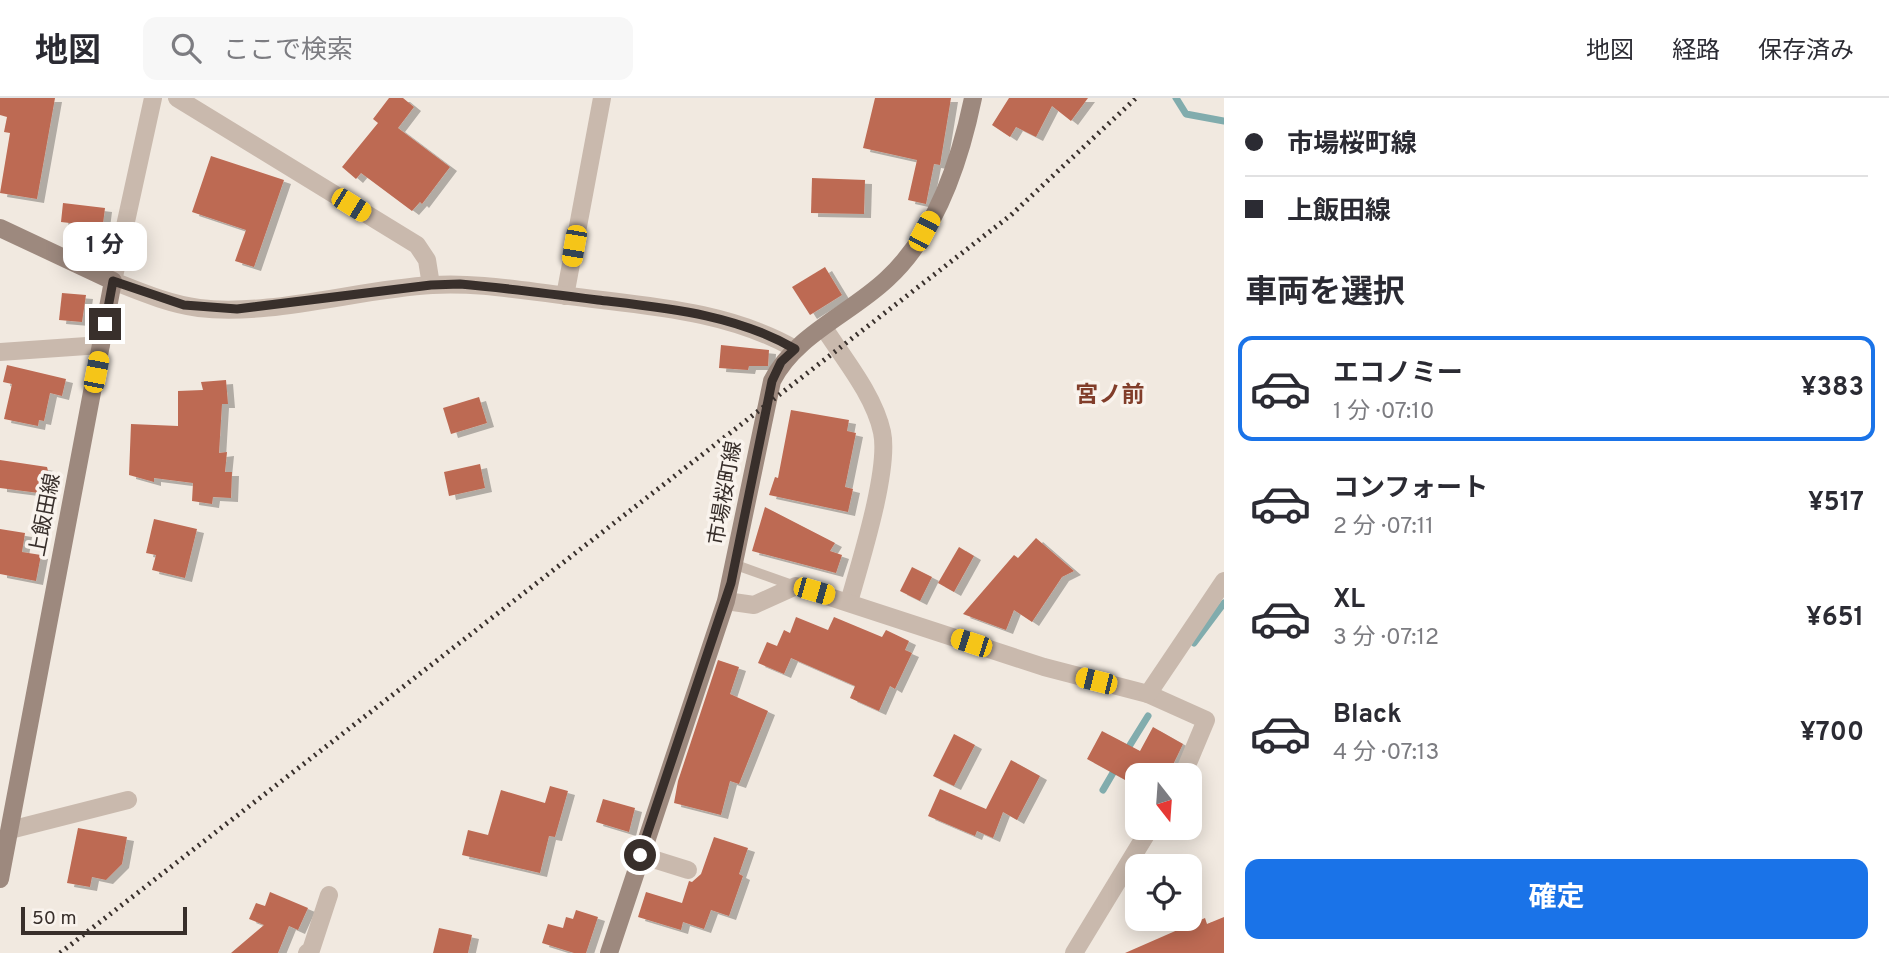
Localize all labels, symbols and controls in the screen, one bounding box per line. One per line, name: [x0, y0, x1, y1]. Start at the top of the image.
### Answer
search box: [143, 17, 633, 80]
icon: search: [167, 29, 205, 67]
text: 地図: [35, 32, 101, 74]
text: ここで検索: [223, 35, 353, 68]
text: 地図: [1586, 37, 1634, 67]
text: 経路: [1672, 37, 1720, 67]
text: 保存済み: [1758, 37, 1854, 67]
text: 市場桜町線: [1287, 129, 1417, 162]
car: [328, 185, 375, 225]
text: 上飯田線: [1287, 196, 1391, 229]
car: [905, 208, 944, 254]
callout: 1 分: [63, 222, 147, 272]
car: [561, 223, 588, 269]
text: 1 分: [86, 232, 124, 261]
text: 車両を選択: [1245, 274, 1405, 314]
route end: [89, 308, 121, 340]
car: [82, 349, 111, 395]
icon: car: [1249, 357, 1312, 420]
text: エコノミー: [1333, 358, 1463, 391]
text: ¥383: [1801, 372, 1864, 405]
district label: 宮ノ前: [1076, 382, 1145, 411]
text: 1 分 · 07:10: [1333, 398, 1434, 427]
street label: 市場桜町線: [704, 439, 748, 547]
street label: 上飯田線: [25, 471, 67, 559]
icon: car: [1249, 472, 1312, 535]
text: コンフォート: [1333, 473, 1488, 506]
text: ¥517: [1808, 487, 1864, 520]
text: 2 分 · 07:11: [1333, 513, 1434, 542]
car: [791, 575, 838, 607]
text: XL: [1333, 584, 1365, 617]
icon: car: [1249, 587, 1312, 650]
text: ¥651: [1806, 602, 1864, 635]
text: 3 分 · 07:12: [1333, 624, 1439, 653]
car: [948, 627, 995, 659]
car: [1074, 666, 1119, 696]
text: Black: [1333, 699, 1402, 732]
icon: car: [1249, 702, 1312, 765]
text: ¥700: [1800, 717, 1864, 750]
text: 4 分 · 07:13: [1333, 739, 1439, 768]
north arrow: [1125, 763, 1202, 840]
map controls: [1125, 763, 1202, 931]
route start: [624, 839, 656, 871]
button: locate: [1125, 854, 1202, 931]
button: 確定: [1245, 859, 1868, 939]
scale bar: [21, 904, 187, 936]
text: 50 m: [32, 907, 77, 931]

